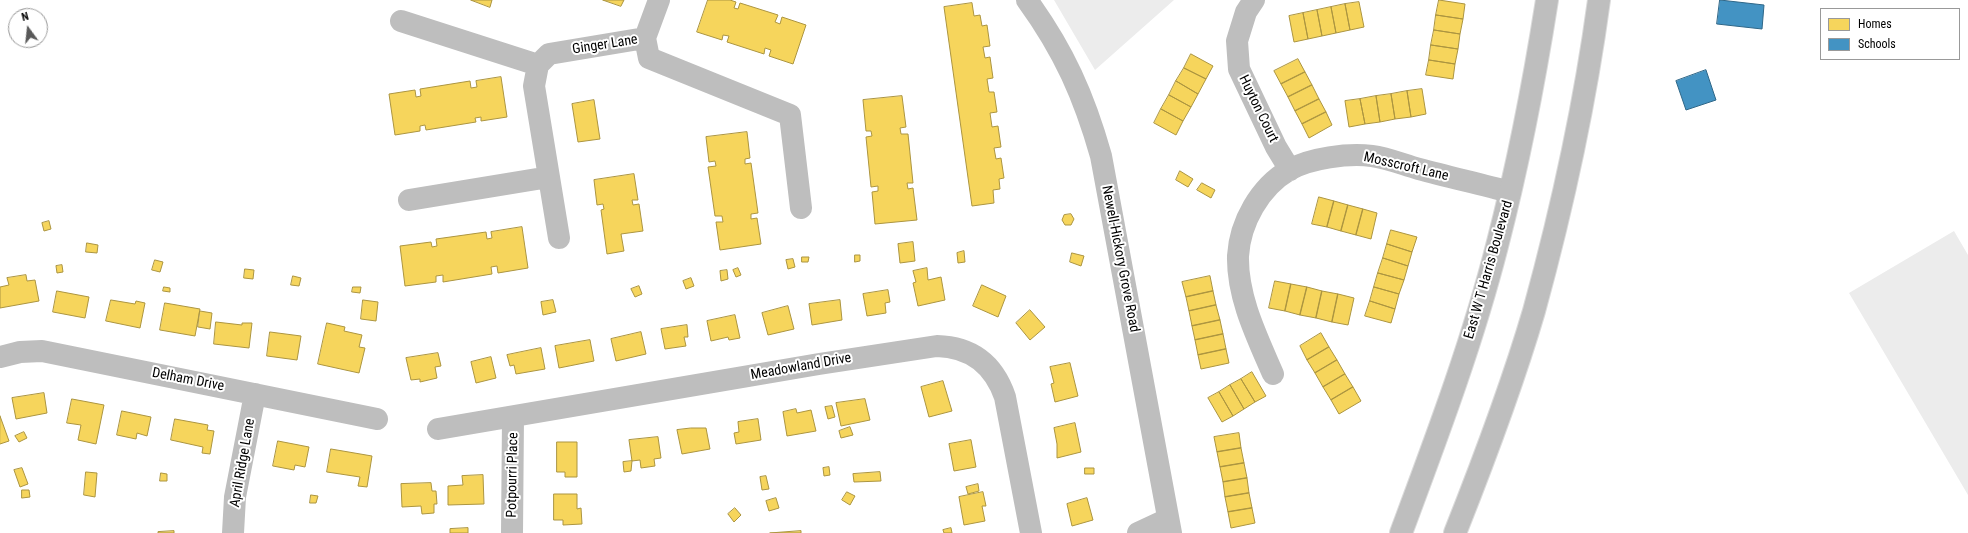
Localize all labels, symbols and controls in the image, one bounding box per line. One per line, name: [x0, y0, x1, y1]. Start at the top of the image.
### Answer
north arrow: [8, 8, 48, 48]
legend: [1820, 8, 1960, 60]
text: N: [20, 10, 30, 24]
text: Homes: [1858, 17, 1892, 31]
street label: Ginger Lane: [571, 32, 639, 58]
text: Schools: [1858, 37, 1896, 51]
street label: Huyton Court: [1234, 73, 1282, 145]
street label: Mosscroft Lane: [1362, 149, 1450, 185]
street label: Newell-Hickory Grove Road: [1098, 184, 1142, 334]
street label: East W T Harris Boulevard: [1461, 199, 1517, 341]
street label: Meadowland Drive: [749, 350, 853, 384]
street label: Delham Drive: [151, 365, 225, 395]
street label: April Ridge Lane: [227, 417, 259, 509]
street label: Potpourri Place: [504, 432, 522, 518]

